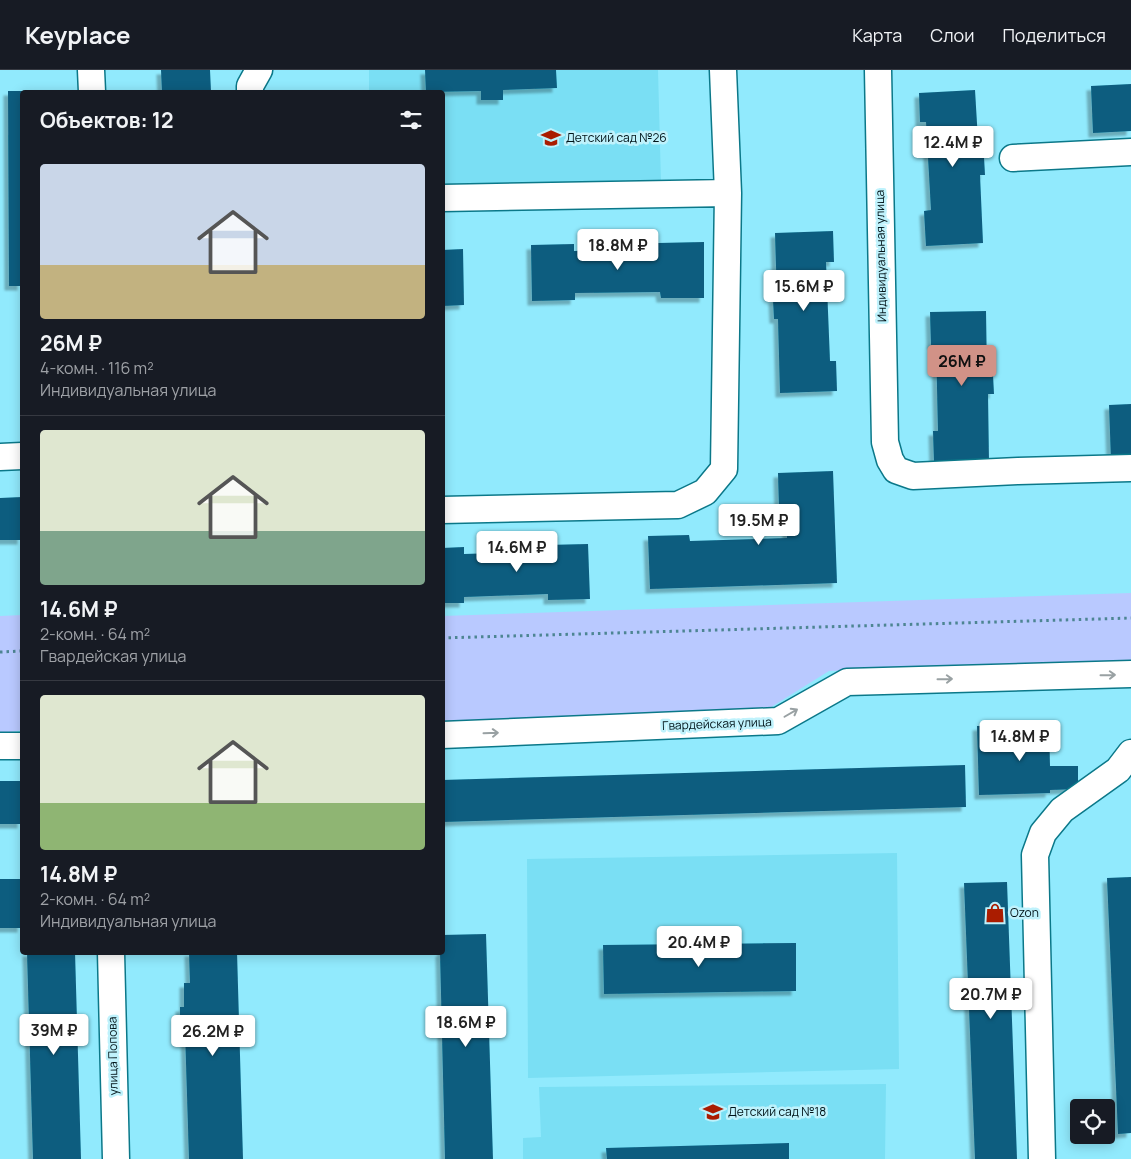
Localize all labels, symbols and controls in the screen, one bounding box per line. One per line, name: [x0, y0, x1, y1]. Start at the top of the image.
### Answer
text: Keyplace: [25, 18, 130, 51]
text: Карта: [852, 23, 902, 47]
text: Слои: [930, 23, 974, 47]
text: Поделиться: [1002, 23, 1106, 47]
text: Объектов: 12: [40, 106, 174, 134]
icon: filters: [397, 106, 425, 134]
pin: 12.4M ₽: [907, 126, 999, 168]
school or university icon: Детский сад №26: [540, 127, 562, 149]
place label: Детский сад №26: [566, 129, 667, 146]
text: 12.4M ₽: [924, 131, 982, 153]
street label: Индивидуальная улица: [871, 190, 890, 322]
icon: home: [188, 197, 278, 287]
pin: 18.8M ₽: [572, 228, 664, 271]
text: 18.8M ₽: [588, 234, 648, 256]
pin: 15.6M ₽: [758, 270, 850, 312]
text: 15.6M ₽: [774, 275, 834, 297]
text: 26M ₽: [40, 329, 102, 357]
pin: 26M ₽: [927, 344, 997, 387]
text: 26M ₽: [938, 350, 986, 372]
text: 4-комн. · 116 m²: [40, 357, 154, 379]
text: Индивидуальная улица: [40, 379, 216, 401]
icon: home: [188, 462, 278, 552]
pin: 19.5M ₽: [713, 504, 805, 546]
text: 19.5M ₽: [730, 509, 788, 531]
pin: 14.6M ₽: [471, 530, 563, 573]
text: 14.6M ₽: [487, 536, 547, 558]
text: 14.6M ₽: [40, 595, 118, 623]
text: 2-комн. · 64 m²: [40, 623, 150, 645]
text: Гвардейская улица: [40, 645, 186, 667]
one-way arrow: [1100, 670, 1116, 680]
one-way arrow: [937, 674, 953, 684]
one-way arrow: [784, 708, 798, 718]
street label: Гвардейская улица: [662, 713, 772, 734]
pin: 14.8M ₽: [974, 720, 1066, 762]
text: 14.8M ₽: [991, 725, 1049, 747]
icon: home: [188, 727, 278, 817]
one-way arrow: [483, 729, 499, 738]
text: 14.8M ₽: [40, 860, 117, 888]
text: 2-комн. · 64 m²: [40, 888, 150, 910]
shop icon: Ozon: [984, 902, 1006, 924]
place label: Ozon: [1010, 904, 1039, 921]
text: Индивидуальная улица: [40, 910, 216, 932]
pin: 20.4M ₽: [653, 926, 745, 968]
text: 20.4M ₽: [668, 931, 730, 953]
pin: 20.7M ₽: [945, 978, 1037, 1020]
text: 20.7M ₽: [960, 983, 1022, 1005]
pin: 18.6M ₽: [420, 1006, 512, 1048]
text: 18.6M ₽: [436, 1011, 496, 1033]
pin: 39M ₽: [19, 1014, 89, 1056]
pin: 26.2M ₽: [167, 1014, 259, 1057]
street label: улица Попова: [103, 1017, 122, 1096]
text: 39M ₽: [30, 1019, 78, 1041]
text: 26.2M ₽: [182, 1020, 244, 1042]
map controls: [1070, 1099, 1115, 1144]
button: locate: [1070, 1099, 1115, 1144]
school or university icon: Детский сад №18: [702, 1101, 724, 1123]
place label: Детский сад №18: [728, 1103, 826, 1120]

